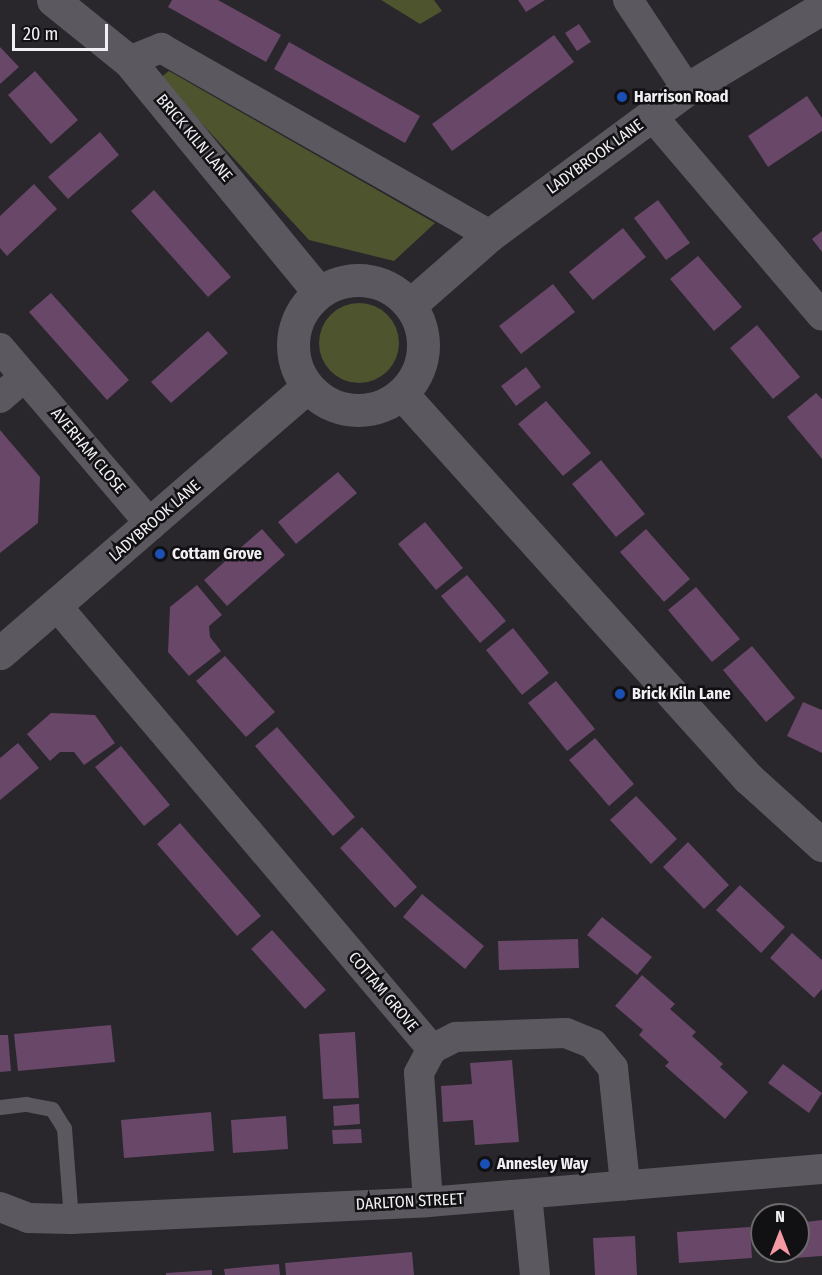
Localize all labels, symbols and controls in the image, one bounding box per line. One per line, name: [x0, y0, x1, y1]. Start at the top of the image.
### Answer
scale bar: [15, 12, 111, 50]
text: 20 m: [23, 23, 58, 45]
place label: Harrison Road: [634, 87, 729, 107]
street label: BRICK KILN LANE: [152, 90, 236, 186]
marker: Harrison Road: [615, 90, 629, 104]
street label: LADYBROOK LANE: [543, 116, 647, 198]
street label: AVERHAM CLOSE: [47, 404, 129, 498]
street label: LADYBROOK LANE: [105, 476, 205, 566]
place label: Cottam Grove: [172, 544, 262, 564]
marker: Cottam Grove: [153, 547, 167, 561]
place label: Brick Kiln Lane: [632, 684, 731, 704]
marker: Brick Kiln Lane: [613, 687, 627, 701]
street label: COTTAM GROVE: [344, 948, 422, 1036]
place label: Annesley Way: [497, 1154, 588, 1174]
marker: Annesley Way: [478, 1157, 492, 1171]
street label: DARLTON STREET: [355, 1190, 465, 1214]
north arrow: [750, 1203, 810, 1263]
text: N: [775, 1207, 785, 1226]

